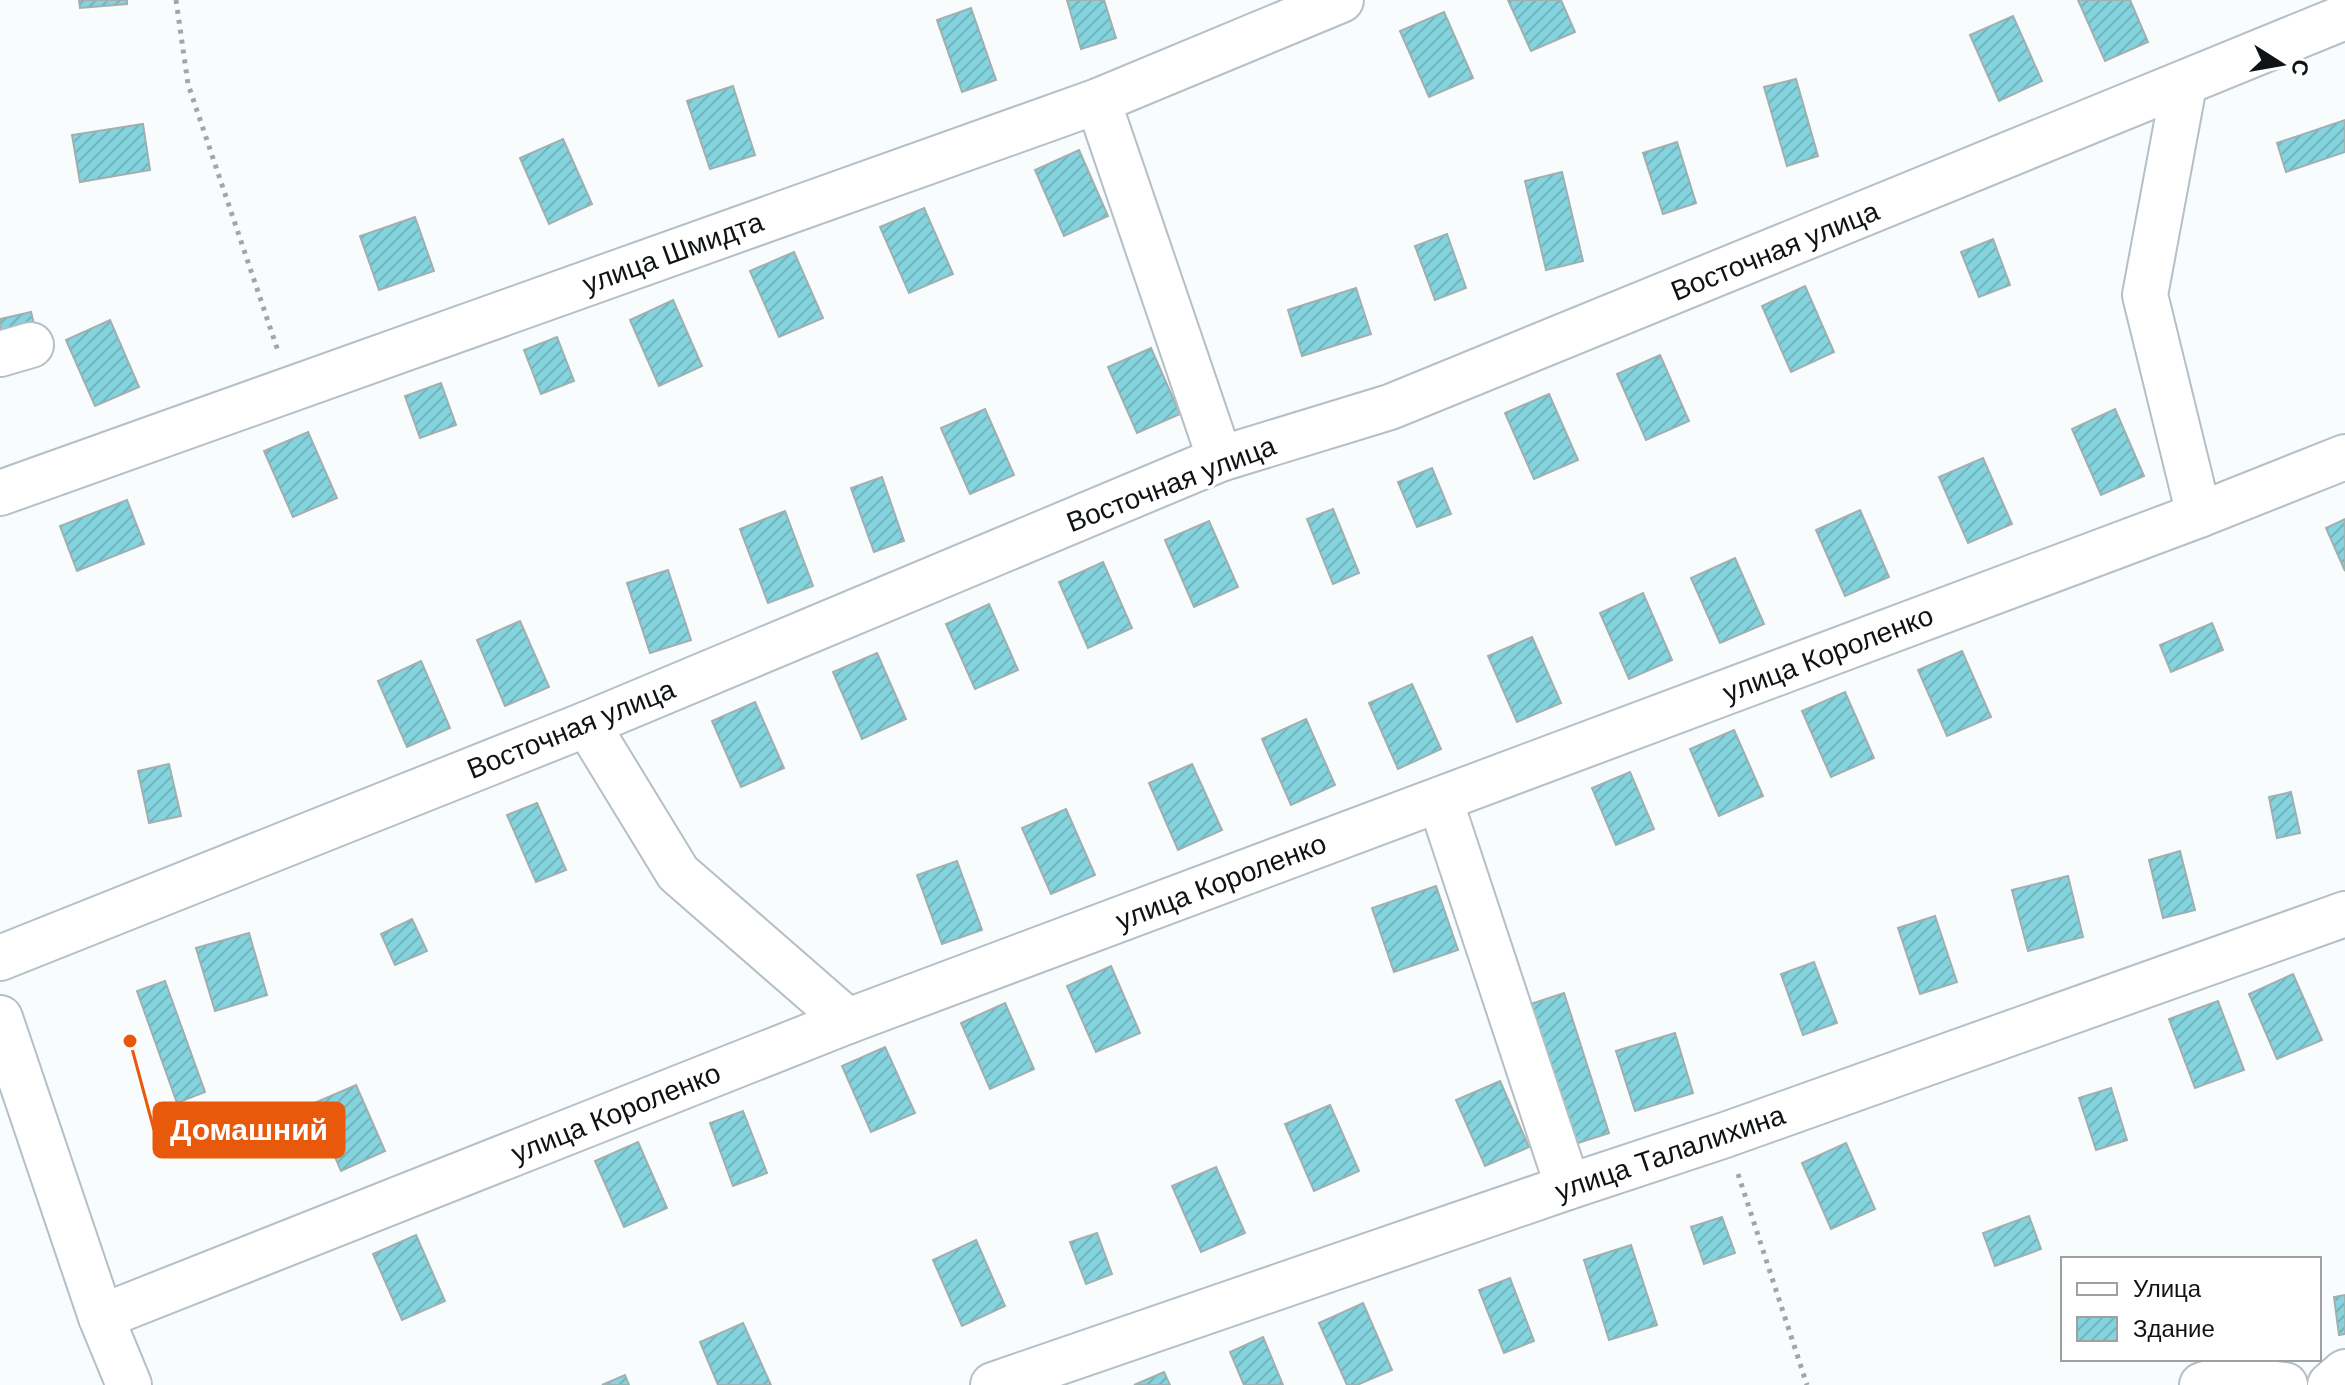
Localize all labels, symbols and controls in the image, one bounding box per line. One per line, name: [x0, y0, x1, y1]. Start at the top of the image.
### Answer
north arrow: [2241, 24, 2321, 104]
text: С: [2286, 58, 2314, 78]
street label: Восточная улица: [1667, 195, 1884, 307]
street label: улица Шмидта: [579, 206, 768, 300]
street label: Восточная улица: [1062, 430, 1280, 538]
street label: улица Короленко: [1718, 600, 1938, 708]
street label: Восточная улица: [463, 673, 680, 785]
street label: улица Короленко: [1111, 828, 1331, 936]
street label: улица Короленко: [507, 1057, 725, 1169]
street label: улица Талалихина: [1551, 1099, 1789, 1207]
callout: Домашний: [154, 1103, 344, 1157]
text: Домашний: [170, 1113, 328, 1146]
legend: [2061, 1257, 2321, 1361]
text: Улица: [2133, 1275, 2202, 1302]
text: Здание: [2133, 1315, 2215, 1342]

